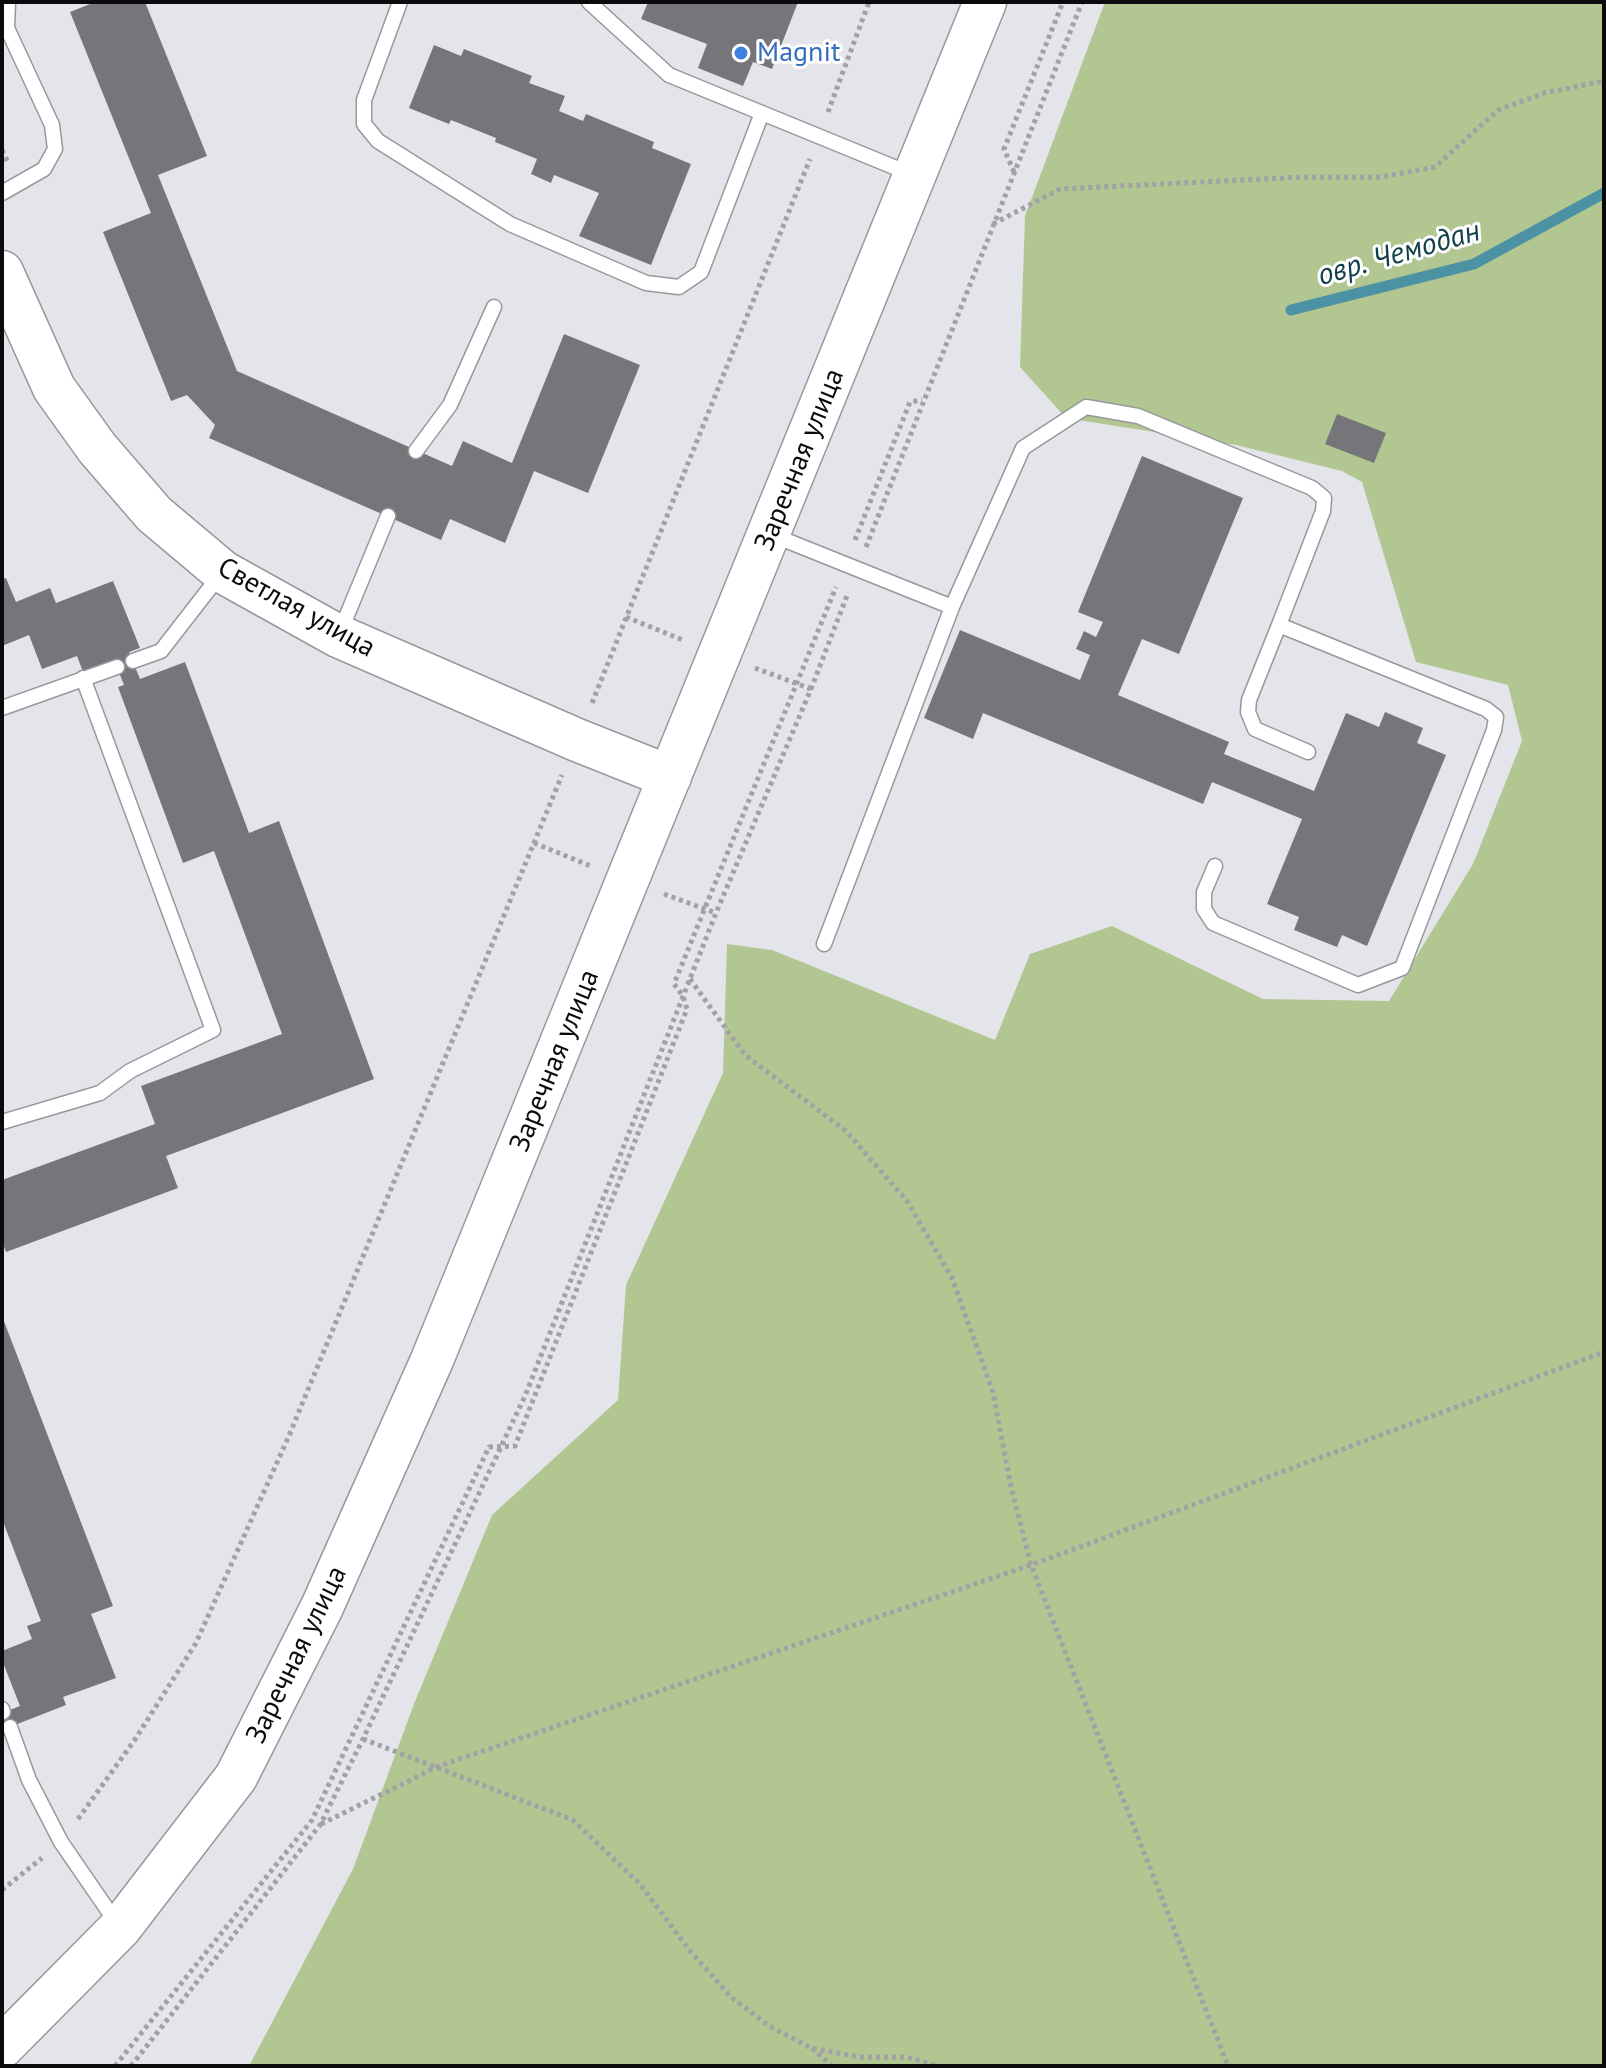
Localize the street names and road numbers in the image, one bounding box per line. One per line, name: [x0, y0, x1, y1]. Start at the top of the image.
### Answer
street label: Заречная улица: [748, 364, 852, 556]
street label: Светлая улица: [211, 551, 381, 665]
street label: Заречная улица: [503, 965, 607, 1157]
street label: Заречная улица: [240, 1561, 354, 1749]

